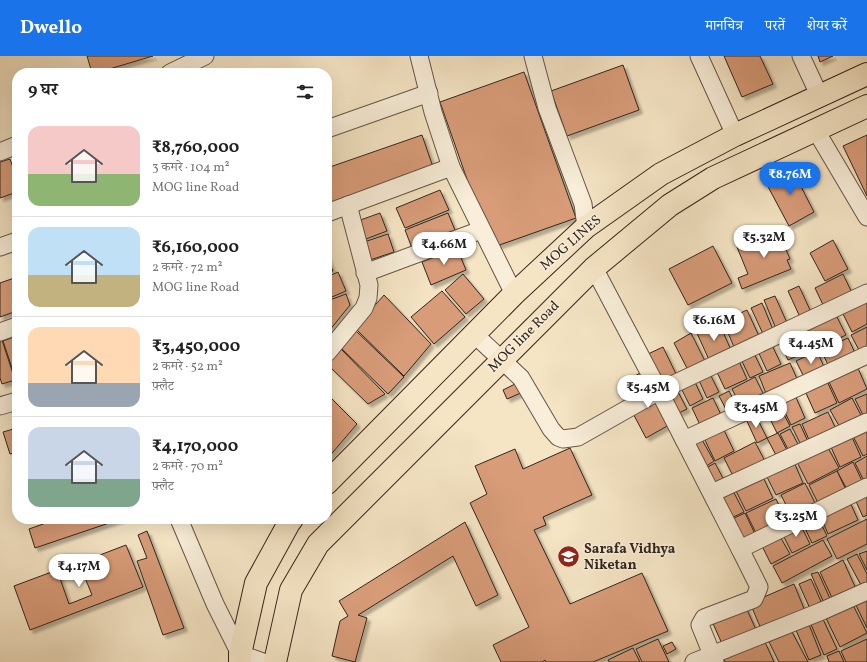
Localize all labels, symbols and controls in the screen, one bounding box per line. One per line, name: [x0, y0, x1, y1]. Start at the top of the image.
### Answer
text: Dwello: [20, 15, 82, 41]
text: मानचित्र: [705, 17, 743, 36]
text: परतें: [765, 17, 785, 36]
text: शेयर करें: [807, 17, 847, 36]
text: 9 घर: [28, 79, 58, 102]
icon: filters: [294, 81, 316, 103]
text: ₹8,760,000: [152, 136, 239, 159]
icon: home: [60, 142, 108, 190]
text: 3 कमरे · 104 m²: [152, 159, 230, 177]
pin: ₹8.76M: [757, 162, 823, 196]
text: ₹8.76M: [768, 166, 812, 184]
text: MOG line Road: [152, 179, 239, 197]
street label: MOG LINES: [536, 211, 606, 275]
pin: ₹5.32M: [731, 225, 797, 259]
text: ₹5.32M: [743, 229, 785, 247]
pin: ₹4.66M: [411, 232, 477, 266]
text: ₹6,160,000: [152, 236, 239, 259]
text: ₹4.66M: [421, 236, 467, 254]
icon: home: [60, 243, 108, 291]
text: 2 कमरे · 72 m²: [152, 259, 223, 277]
text: MOG line Road: [152, 279, 239, 297]
street label: MOG line Road: [484, 297, 564, 377]
pin: ₹6.16M: [681, 308, 747, 342]
text: ₹6.16M: [693, 312, 735, 330]
pin: ₹4.45M: [778, 331, 844, 365]
text: ₹3,450,000: [152, 335, 240, 358]
text: ₹4.45M: [788, 335, 834, 353]
icon: home: [60, 343, 108, 391]
text: 2 कमरे · 52 m²: [152, 358, 223, 376]
pin: ₹5.45M: [615, 375, 681, 409]
text: फ़्लैट: [152, 378, 174, 396]
text: ₹5.45M: [626, 379, 670, 397]
pin: ₹3.45M: [723, 395, 789, 429]
text: ₹3.45M: [734, 399, 778, 417]
text: ₹4,170,000: [152, 435, 238, 458]
icon: home: [60, 443, 108, 491]
text: 2 कमरे · 70 m²: [152, 458, 223, 476]
text: फ़्लैट: [152, 478, 174, 496]
pin: ₹3.25M: [763, 504, 829, 538]
text: ₹3.25M: [774, 508, 818, 526]
place label: Sarafa Vidhya Niketan: [584, 540, 676, 575]
school or university icon: Sarafa Vidhya Niketan: [555, 544, 581, 570]
pin: ₹4.17M: [46, 554, 112, 588]
text: ₹4.17M: [58, 558, 100, 576]

